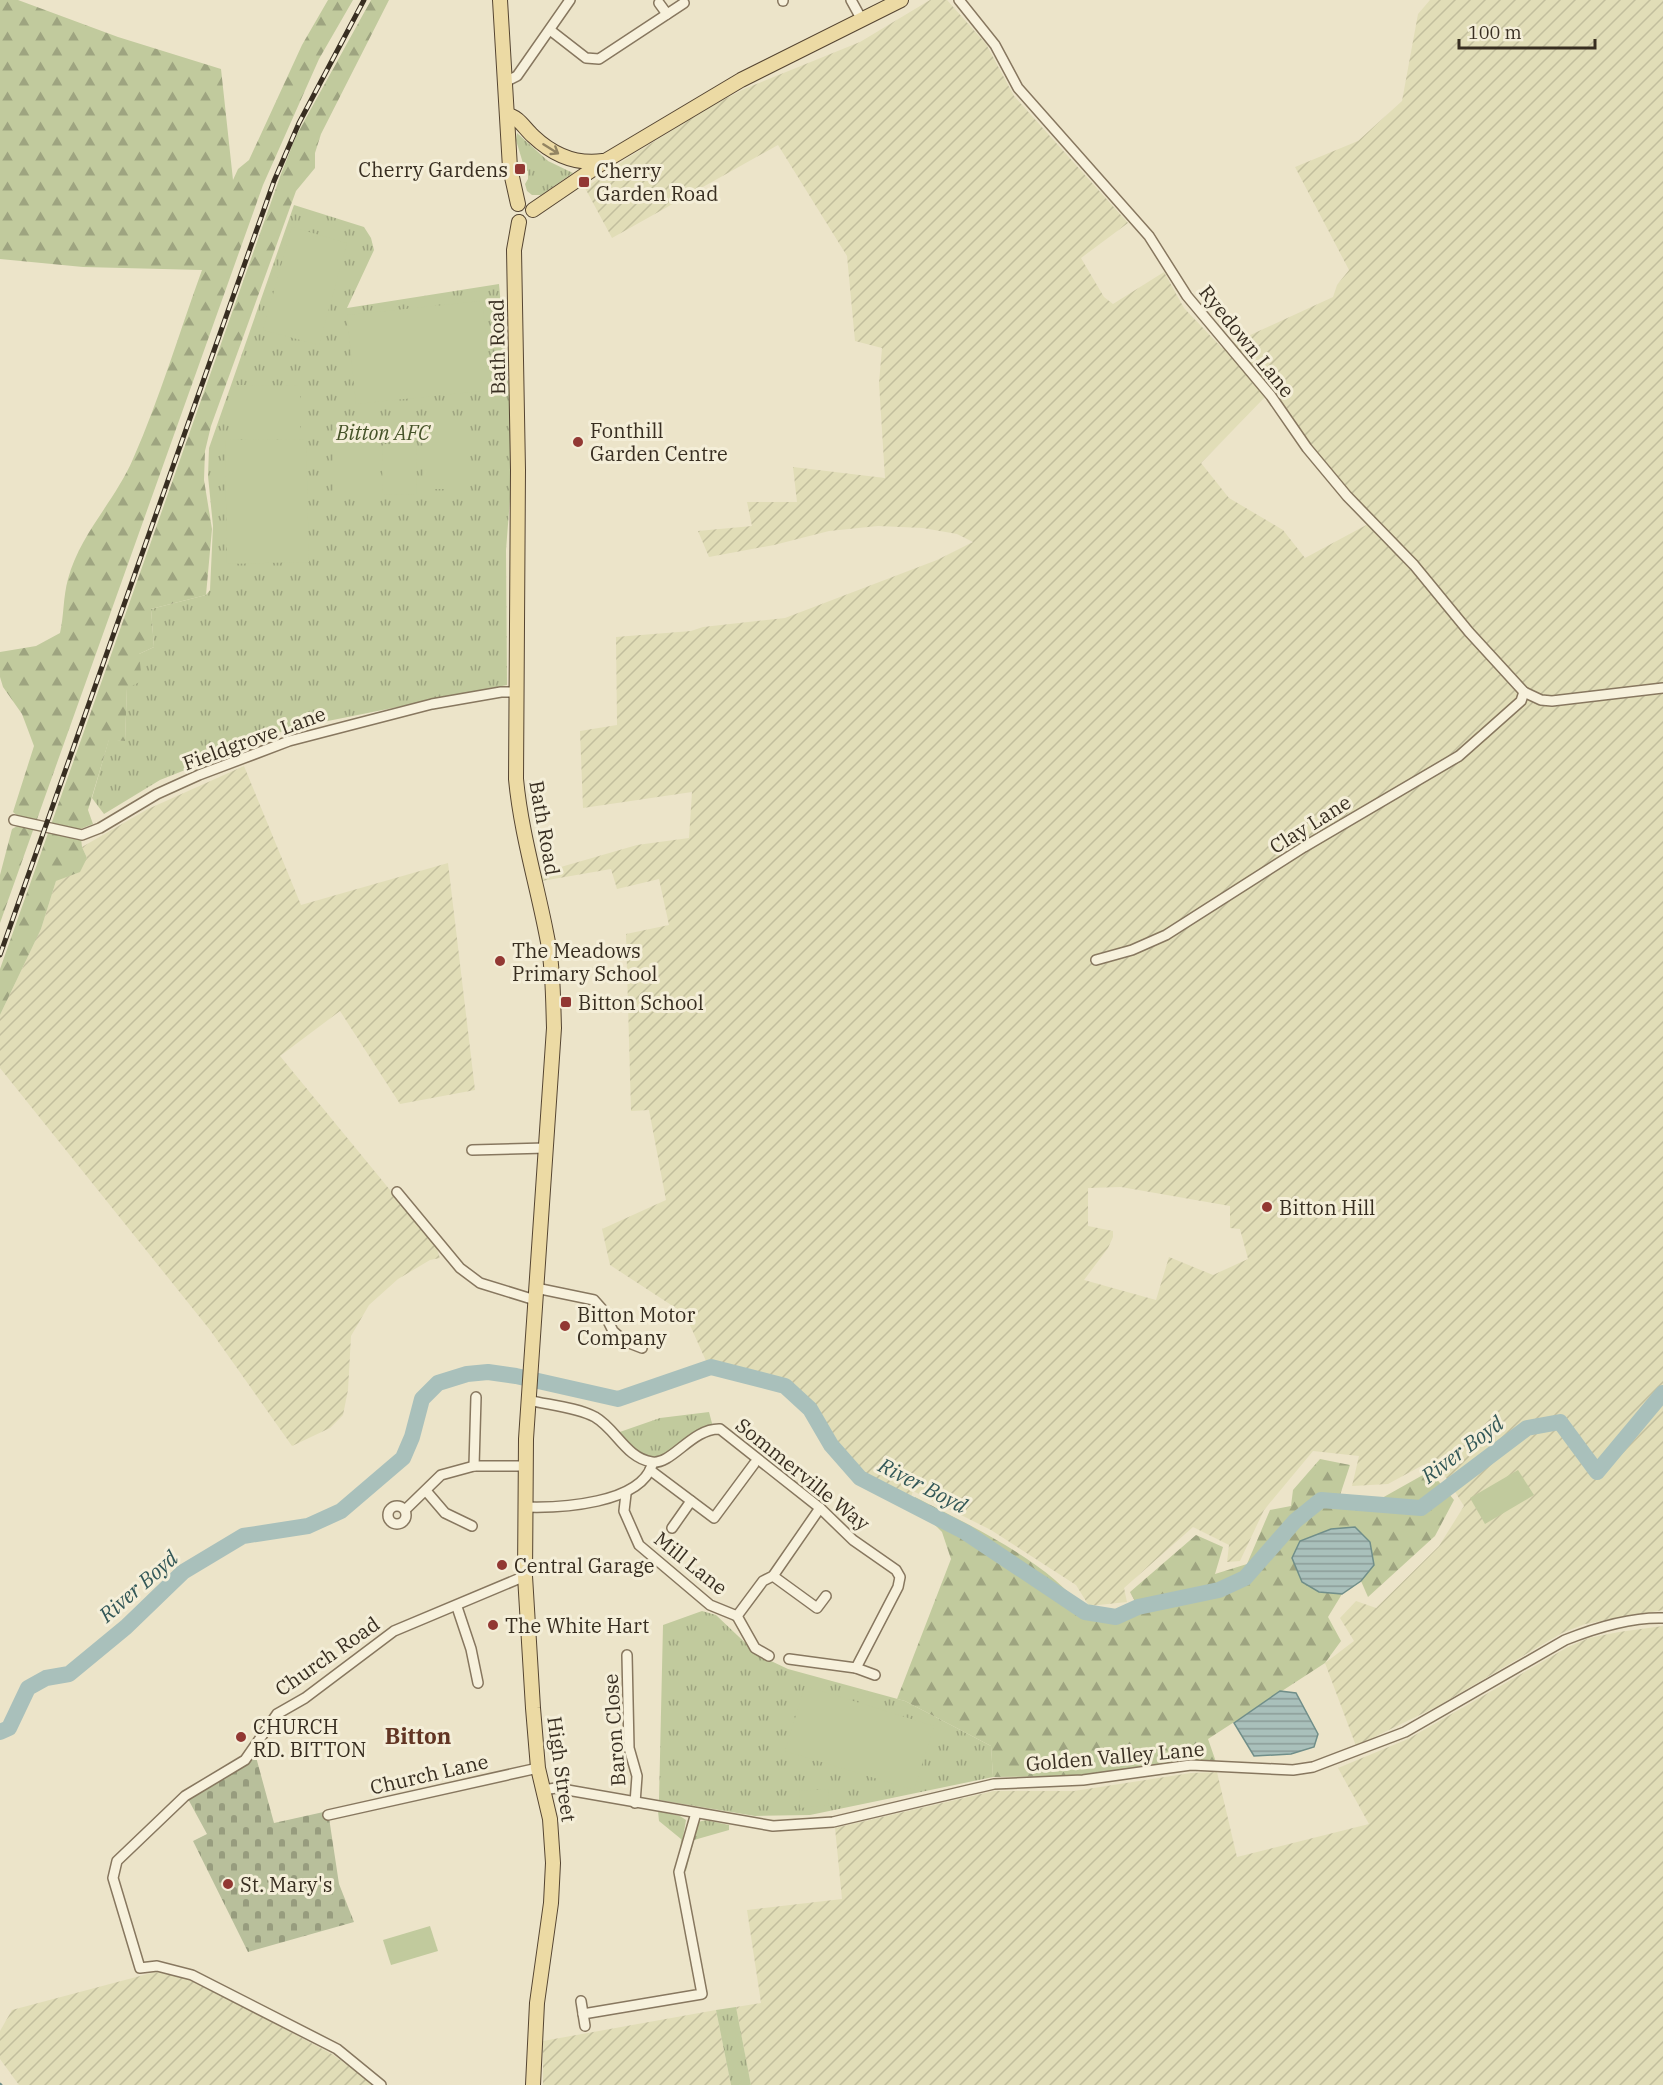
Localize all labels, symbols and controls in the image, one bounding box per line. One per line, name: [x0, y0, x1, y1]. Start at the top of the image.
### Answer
scale bar: [1459, 12, 1596, 50]
text: 100 m: [1468, 21, 1522, 44]
one-way arrow: [542, 143, 559, 155]
place label: Cherry Gardens: [358, 156, 508, 183]
place label: Cherry Garden Road: [596, 157, 718, 207]
marker: Cherry Gardens: [513, 162, 527, 176]
marker: Cherry Garden Road: [577, 175, 591, 189]
street label: Ryedown Lane: [1193, 279, 1301, 403]
street label: Bath Road: [483, 299, 511, 395]
place label: Fonthill Garden Centre: [590, 417, 728, 467]
park label: Bitton AFC: [335, 419, 431, 446]
marker: Fonthill Garden Centre: [571, 435, 585, 449]
street label: Fieldgrove Lane: [179, 700, 329, 776]
street label: Bath Road: [523, 778, 567, 878]
street label: Clay Lane: [1264, 788, 1356, 860]
place label: The Meadows Primary School: [512, 937, 658, 987]
marker: The Meadows Primary School: [493, 954, 507, 968]
place label: Bitton School: [578, 989, 704, 1016]
marker: Bitton School: [559, 995, 573, 1009]
place label: Bitton Hill: [1279, 1194, 1375, 1221]
marker: Bitton Hill: [1260, 1200, 1274, 1214]
place label: Bitton Motor Company: [577, 1301, 695, 1351]
marker: Bitton Motor Company: [558, 1319, 572, 1333]
water label: River Boyd: [1414, 1409, 1509, 1490]
street label: Sommerville Way: [730, 1412, 876, 1537]
water label: River Boyd: [873, 1450, 973, 1520]
street label: Mill Lane: [649, 1525, 733, 1601]
water label: River Boyd: [92, 1544, 184, 1629]
place label: Central Garage: [514, 1552, 654, 1579]
marker: Central Garage: [495, 1558, 509, 1572]
street label: Church Road: [269, 1610, 385, 1702]
place label: The White Hart: [505, 1612, 649, 1639]
marker: The White Hart: [486, 1618, 500, 1632]
street label: Baron Close: [597, 1673, 631, 1787]
place label: CHURCH RD. BITTON: [253, 1713, 366, 1763]
street label: High Street: [541, 1715, 583, 1823]
district label: Bitton: [385, 1721, 451, 1750]
marker: CHURCH RD. BITTON: [234, 1730, 248, 1744]
street label: Golden Valley Lane: [1025, 1735, 1205, 1777]
street label: Church Lane: [367, 1747, 491, 1801]
place label: St. Mary's: [240, 1871, 333, 1898]
marker: St. Mary's: [221, 1877, 235, 1891]

